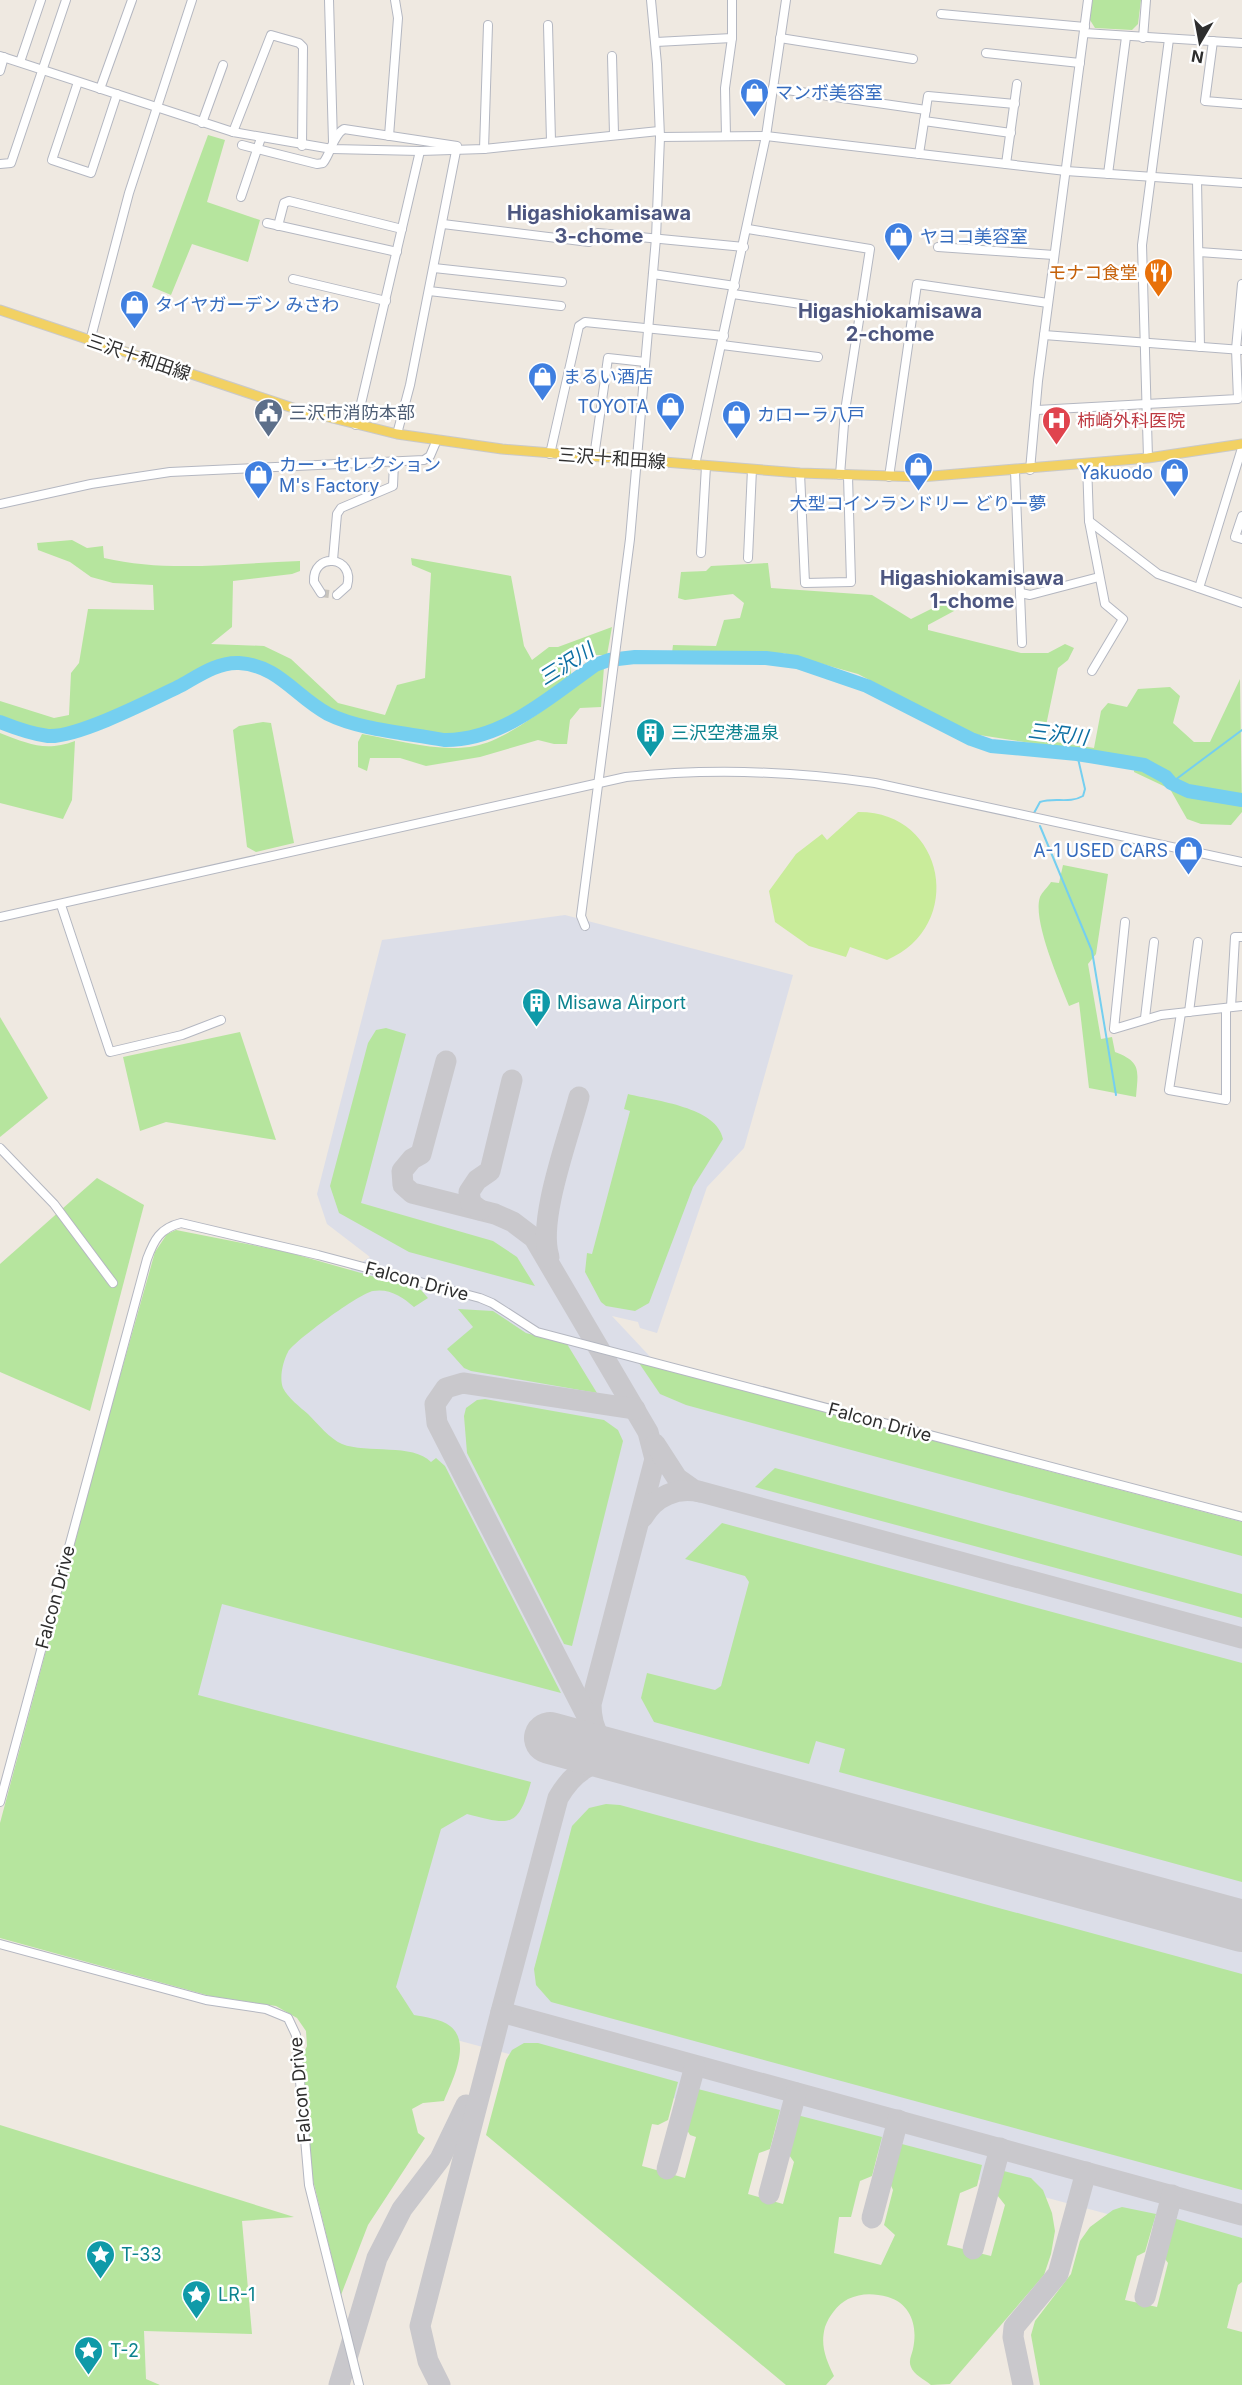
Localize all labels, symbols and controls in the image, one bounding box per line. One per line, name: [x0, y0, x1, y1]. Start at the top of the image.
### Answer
north arrow: [1170, 12, 1230, 72]
text: N: [1190, 46, 1205, 68]
shop icon: マンボ美容室: [738, 76, 770, 118]
place label: マンボ美容室: [775, 82, 883, 103]
district label: Higashiokamisawa 3-chome: [507, 201, 691, 248]
shop icon: ヤヨコ美容室: [883, 220, 915, 262]
place label: ヤヨコ美容室: [920, 226, 1028, 247]
restaurant icon: モナコ食堂: [1143, 256, 1175, 298]
place label: モナコ食堂: [1048, 262, 1138, 283]
shop icon: タイヤガーデン みさわ: [118, 288, 150, 330]
place label: タイヤガーデン みさわ: [155, 294, 340, 315]
district label: Higashiokamisawa 2-chome: [798, 299, 982, 346]
street label: 三沢十和田線: [85, 329, 193, 385]
shop icon: まるい酒店: [526, 360, 558, 402]
place label: まるい酒店: [563, 366, 653, 387]
shop icon: TOYOTA: [654, 390, 686, 432]
public building icon: 三沢市消防本部: [252, 396, 284, 438]
place label: TOYOTA: [577, 396, 649, 417]
shop icon: カローラ八戸: [720, 398, 752, 440]
place label: 三沢市消防本部: [289, 402, 415, 423]
place label: カローラ八戸: [757, 404, 865, 425]
hospital icon: 柿崎外科医院: [1040, 404, 1072, 446]
place label: 柿崎外科医院: [1077, 410, 1185, 431]
street label: 三沢十和田線: [557, 444, 667, 472]
shop icon: 大型コインランドリー どりー夢: [902, 450, 934, 492]
place label: カー・セレクション M's Factory: [279, 454, 441, 496]
shop icon: Yakuodo: [1158, 456, 1190, 498]
shop icon: カー・セレクション M's Factory: [242, 458, 274, 500]
place label: Yakuodo: [1079, 462, 1153, 483]
place label: 大型コインランドリー どりー夢: [789, 493, 1047, 514]
district label: Higashiokamisawa 1-chome: [880, 566, 1064, 613]
water label: 三沢川: [534, 637, 599, 690]
building icon: 三沢空港温泉: [634, 716, 666, 758]
water label: 三沢川: [1027, 718, 1091, 750]
place label: 三沢空港温泉: [671, 722, 779, 743]
shop icon: A-1 USED CARS: [1173, 834, 1205, 876]
place label: A-1 USED CARS: [1033, 840, 1168, 861]
building icon: Misawa Airport: [520, 986, 552, 1028]
place label: Misawa Airport: [557, 992, 686, 1013]
street label: Falcon Drive: [363, 1257, 471, 1305]
street label: Falcon Drive: [826, 1398, 934, 1446]
street label: Falcon Drive: [31, 1543, 79, 1651]
street label: Falcon Drive: [285, 2036, 315, 2144]
place icon: T-33: [84, 2238, 116, 2280]
place label: T-33: [121, 2244, 162, 2265]
place icon: LR-1: [181, 2278, 213, 2320]
place label: LR-1: [218, 2284, 255, 2305]
place icon: T-2: [73, 2334, 105, 2376]
place label: T-2: [110, 2340, 139, 2361]

